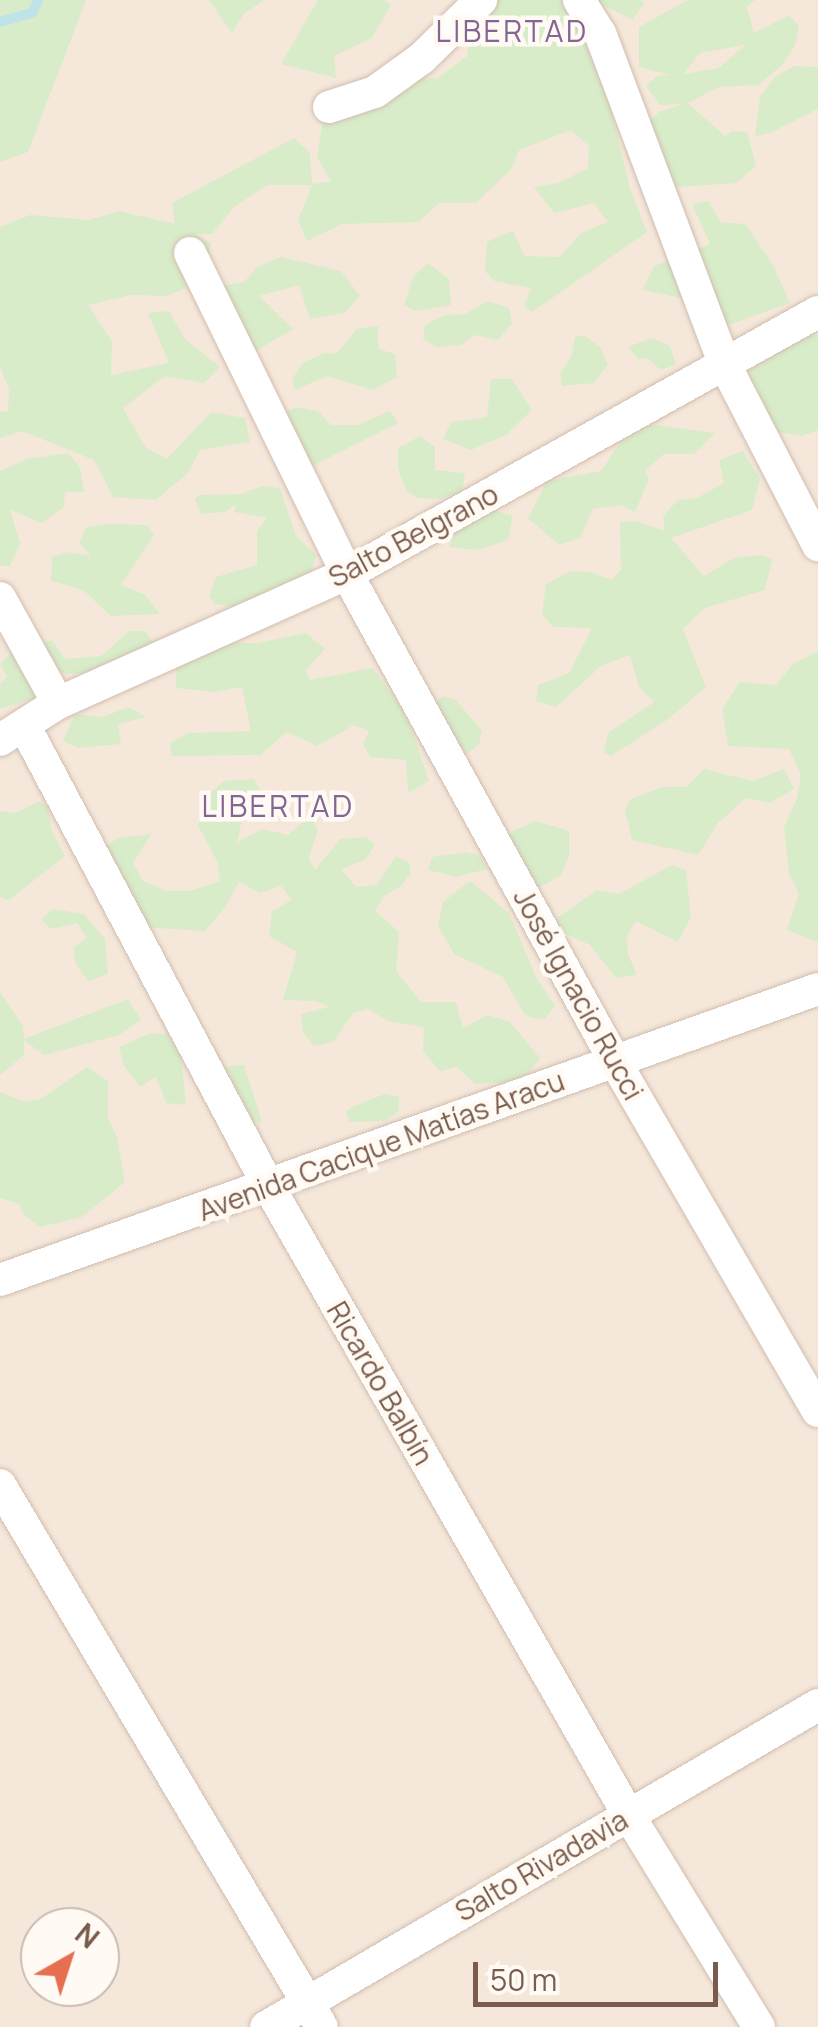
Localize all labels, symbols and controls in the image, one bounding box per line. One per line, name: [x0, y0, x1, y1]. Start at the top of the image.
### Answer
district label: LIBERTAD: [435, 13, 589, 49]
street label: Salto Belgrano: [323, 476, 503, 594]
district label: LIBERTAD: [201, 788, 355, 824]
street label: José Ignacio Rucci: [507, 883, 651, 1105]
street label: Avenida Cacique Matías Aracu: [193, 1063, 569, 1227]
street label: Ricardo Balbín: [321, 1295, 441, 1471]
street label: Salto Rivadavia: [449, 1802, 633, 1928]
north arrow: [20, 1907, 120, 2007]
text: N: [68, 1914, 107, 1956]
scale bar: [478, 1942, 723, 2004]
text: 50 m: [490, 1959, 557, 2000]

